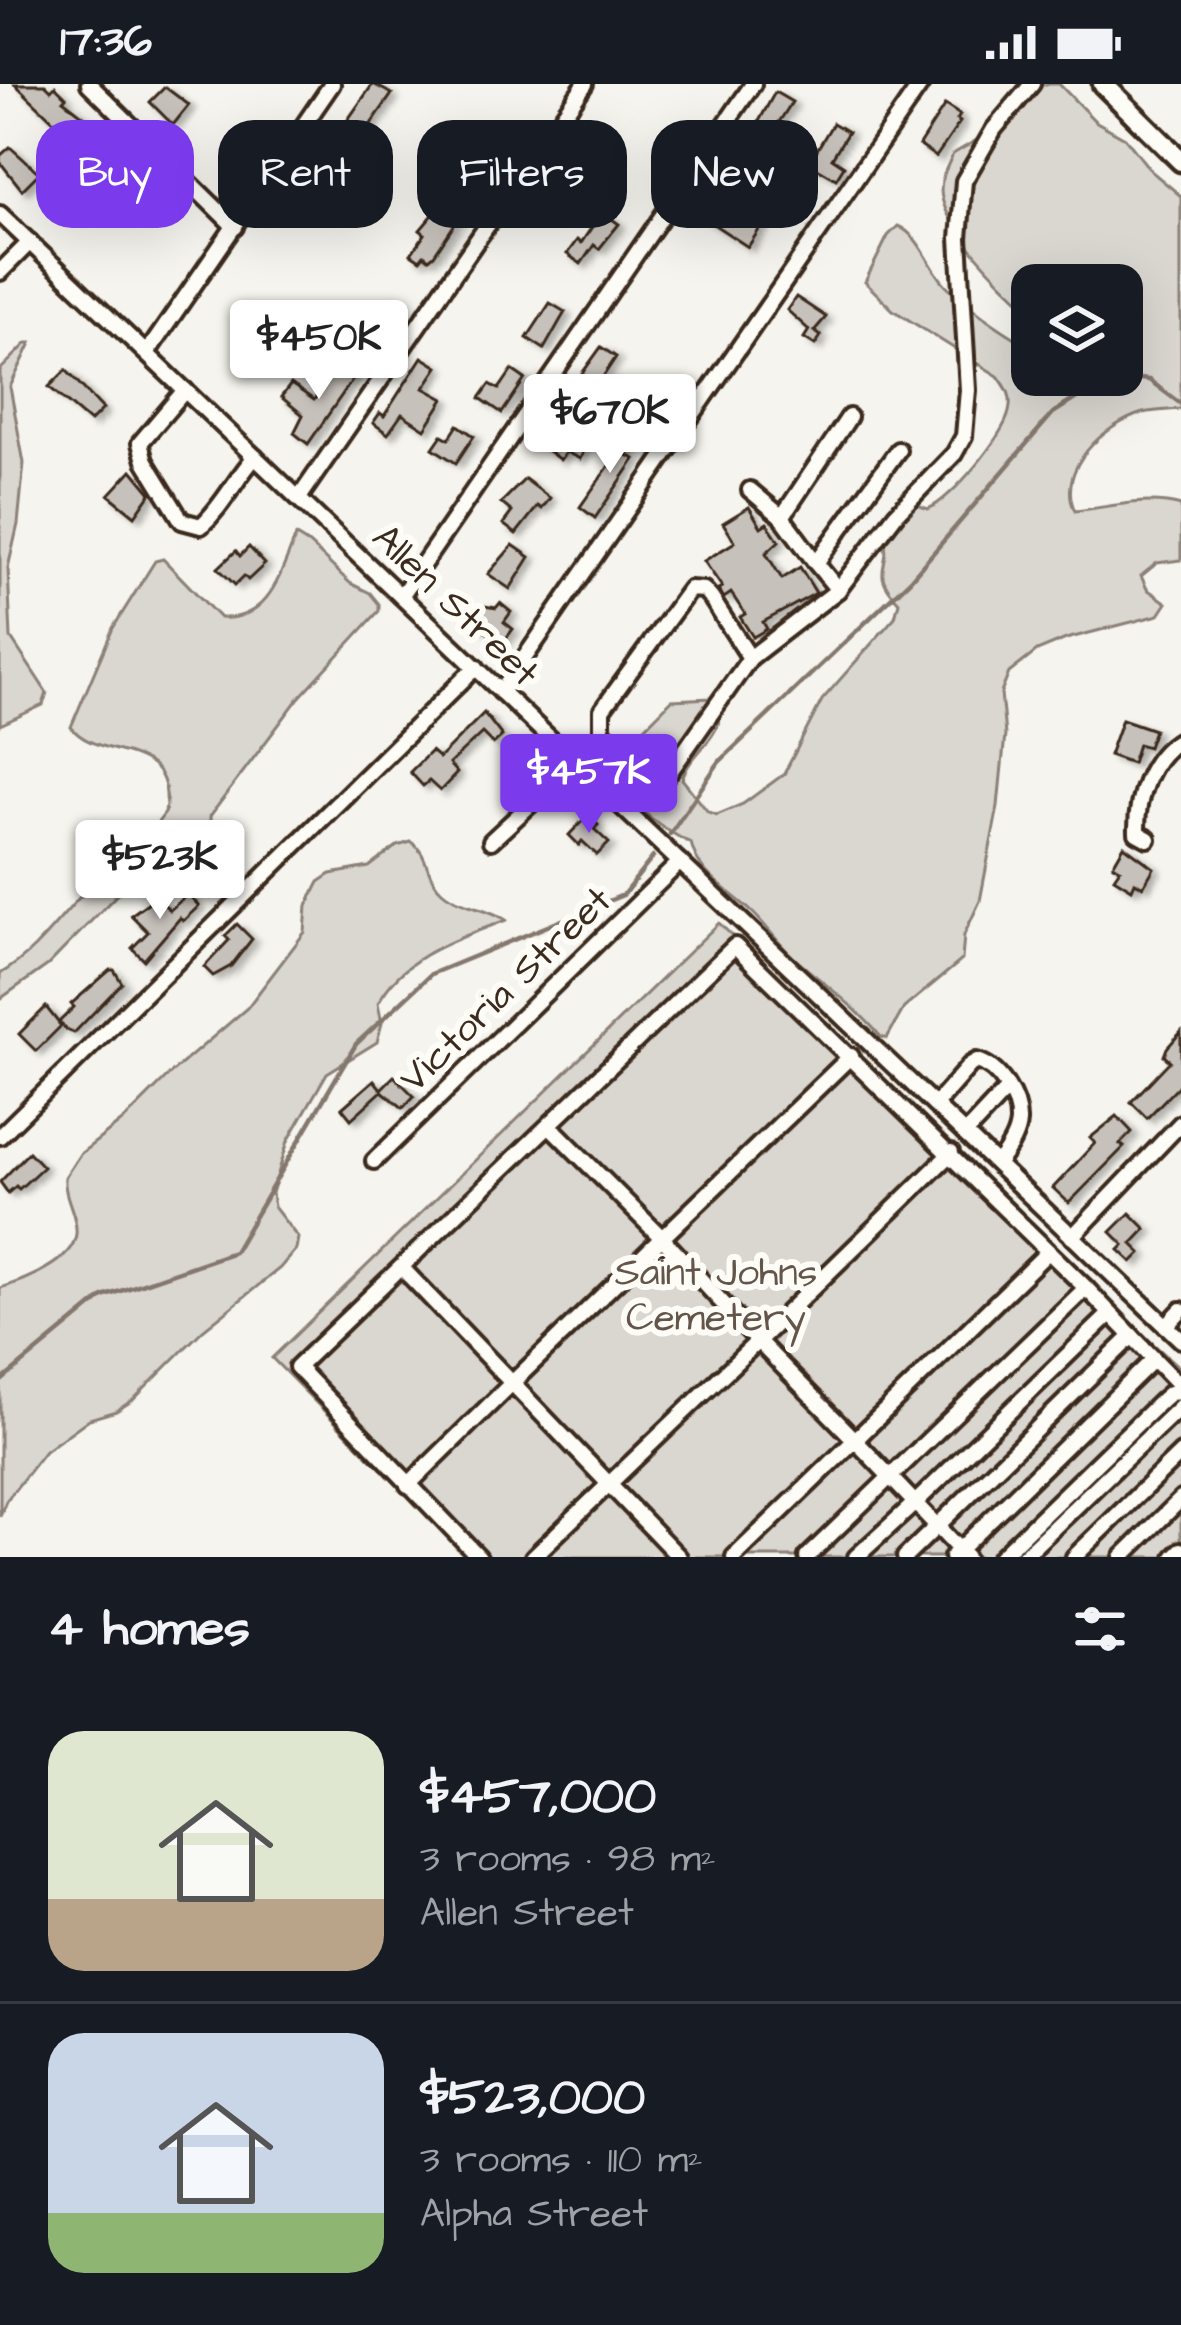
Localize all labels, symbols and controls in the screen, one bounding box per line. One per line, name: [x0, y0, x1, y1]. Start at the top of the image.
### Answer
text: 17:36: [60, 11, 152, 73]
chip: Buy: [36, 120, 194, 228]
chip: Rent: [218, 120, 393, 228]
chip: Filters: [417, 120, 627, 228]
chip: New: [651, 120, 818, 228]
map controls: [1011, 264, 1143, 396]
button: layers: [1011, 264, 1143, 396]
pin: $450K: [235, 300, 403, 402]
text: $450K: [257, 312, 381, 366]
pin: $670K: [526, 374, 694, 476]
text: $670K: [551, 386, 669, 440]
street label: Allen Street: [359, 512, 551, 700]
pin: $457K: [505, 734, 673, 836]
text: $457K: [527, 746, 651, 800]
pin: $523K: [76, 820, 244, 922]
text: $523K: [102, 832, 218, 886]
street label: Victoria Street: [388, 875, 624, 1105]
park label: Saint Johns Cemetery: [615, 1247, 817, 1347]
text: 4 homes: [48, 1594, 250, 1665]
icon: filters: [1067, 1596, 1133, 1662]
text: $457,000: [420, 1762, 656, 1833]
icon: home: [144, 1779, 288, 1923]
text: 3 rooms · 98 m²: [420, 1833, 716, 1887]
text: Allen Street: [420, 1887, 634, 1941]
text: $523,000: [420, 2063, 645, 2134]
icon: home: [144, 2081, 288, 2225]
text: 3 rooms · 110 m²: [420, 2134, 703, 2188]
text: Alpha Street: [420, 2188, 648, 2242]

